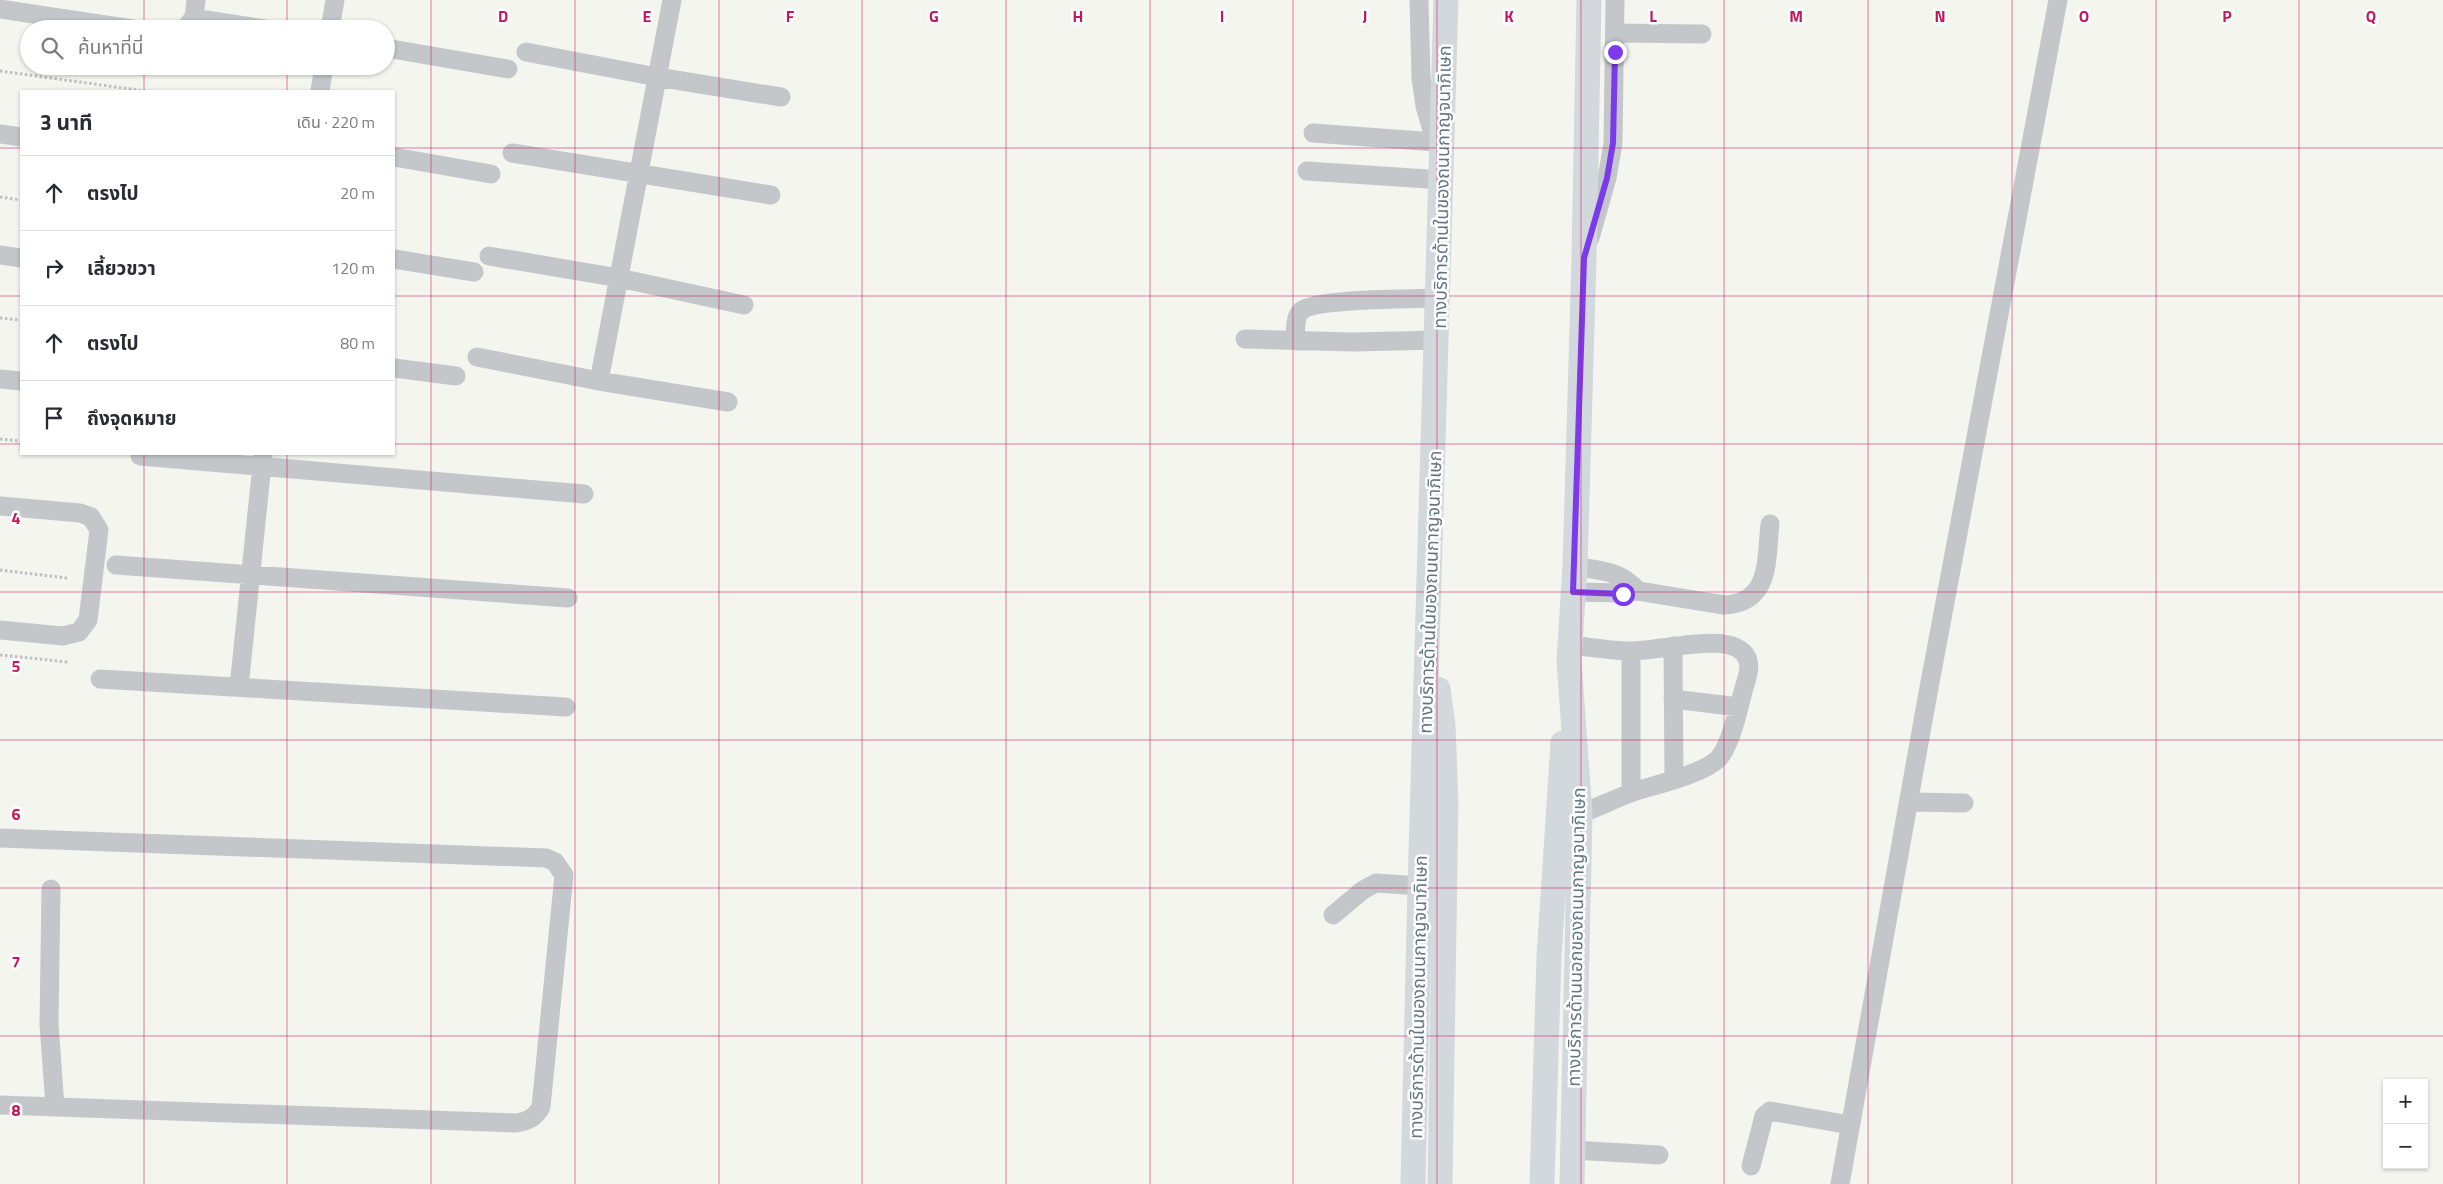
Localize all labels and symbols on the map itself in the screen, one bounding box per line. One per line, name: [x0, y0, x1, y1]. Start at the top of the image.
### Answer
text: D: [498, 4, 508, 28]
text: E: [643, 4, 652, 28]
text: F: [786, 4, 795, 28]
text: G: [929, 4, 939, 28]
text: H: [1073, 4, 1083, 28]
text: I: [1220, 4, 1224, 28]
text: J: [1363, 4, 1367, 28]
text: K: [1504, 4, 1514, 28]
text: L: [1649, 4, 1657, 28]
text: M: [1789, 4, 1803, 28]
text: N: [1934, 4, 1946, 28]
text: O: [2079, 4, 2089, 28]
text: P: [2222, 4, 2232, 28]
text: Q: [2366, 4, 2376, 28]
route end: [1604, 41, 1627, 64]
street label: ทางบริการด้านในของถนนกาญจนาภิเษก: [1426, 45, 1458, 329]
street label: ทางบริการด้านในของถนนกาญจนาภิเษก: [1412, 450, 1448, 734]
text: 4: [12, 506, 21, 530]
route start: [1612, 583, 1635, 606]
text: 5: [12, 654, 21, 678]
street label: ทางบริการด้านนอกของถนนกาญจนาภิเษก: [1560, 787, 1592, 1087]
text: 6: [12, 802, 21, 826]
street label: ทางบริการด้านในของถนนกาญจนาภิเษก: [1402, 855, 1434, 1139]
text: 7: [12, 950, 20, 974]
text: 8: [12, 1098, 21, 1122]

